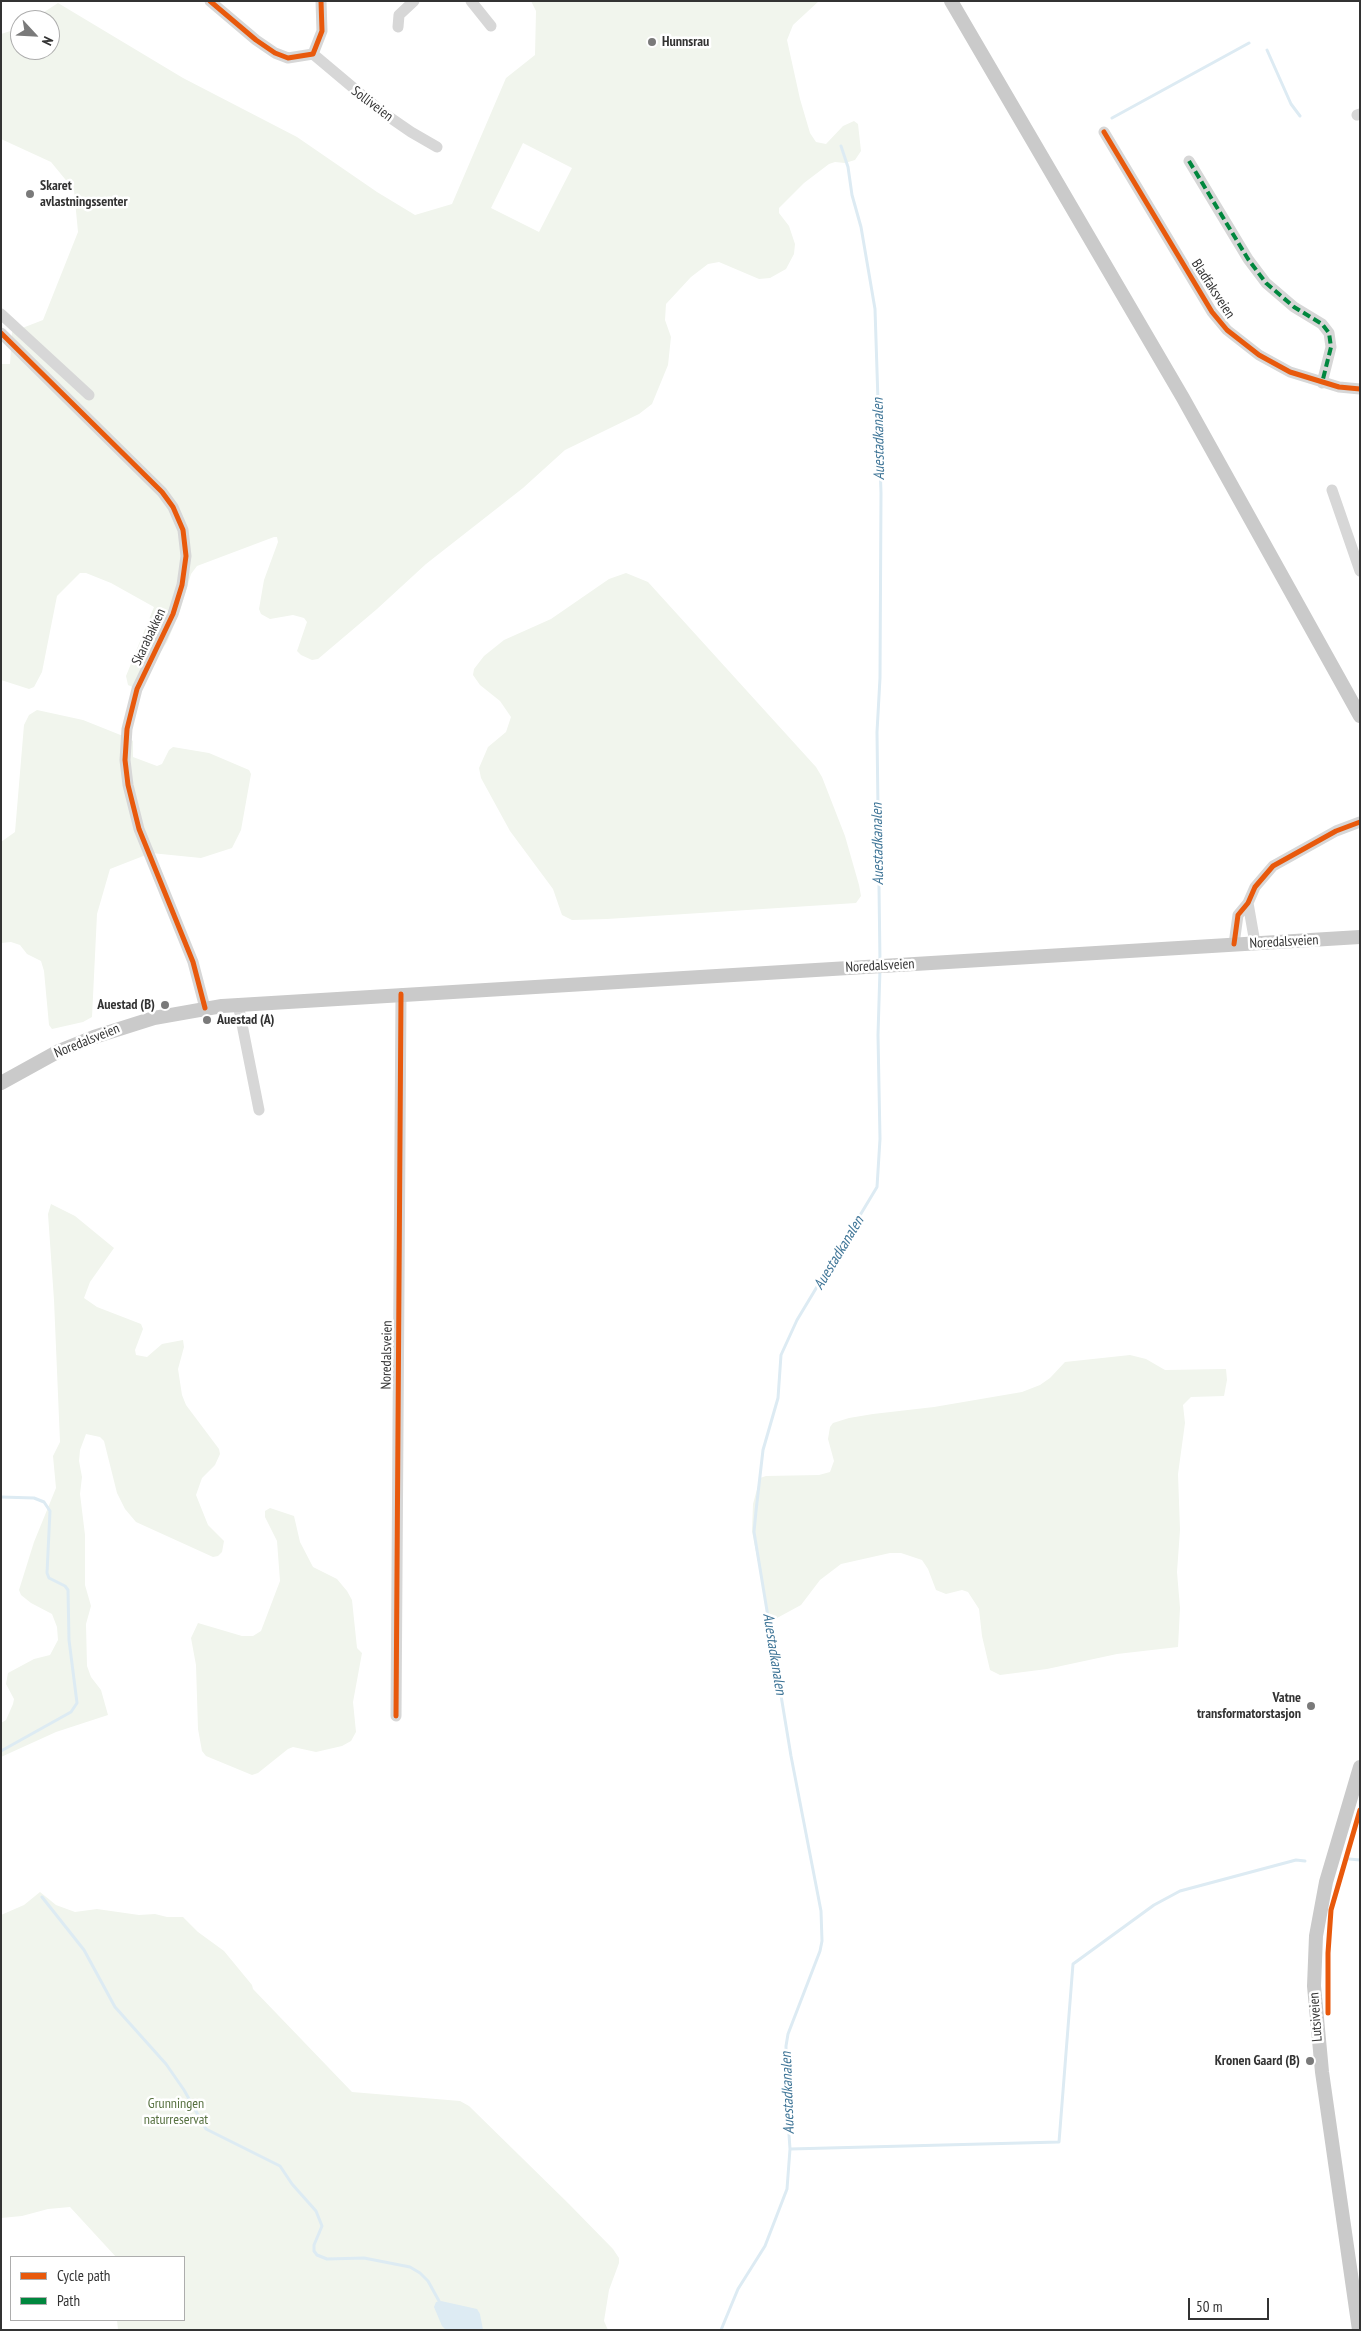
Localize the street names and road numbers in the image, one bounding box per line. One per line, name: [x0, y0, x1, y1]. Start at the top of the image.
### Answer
street label: Solliveien: [348, 83, 396, 125]
street label: Bladfaksveien: [1188, 256, 1238, 322]
street label: Skarabakken: [129, 606, 169, 668]
street label: Noredalsveien: [1249, 932, 1319, 952]
street label: Noredalsveien: [845, 956, 915, 976]
street label: Noredalsveien: [52, 1020, 122, 1062]
street label: Noredalsveien: [378, 1320, 396, 1390]
street label: Lutsiveien: [1306, 1992, 1326, 2042]

